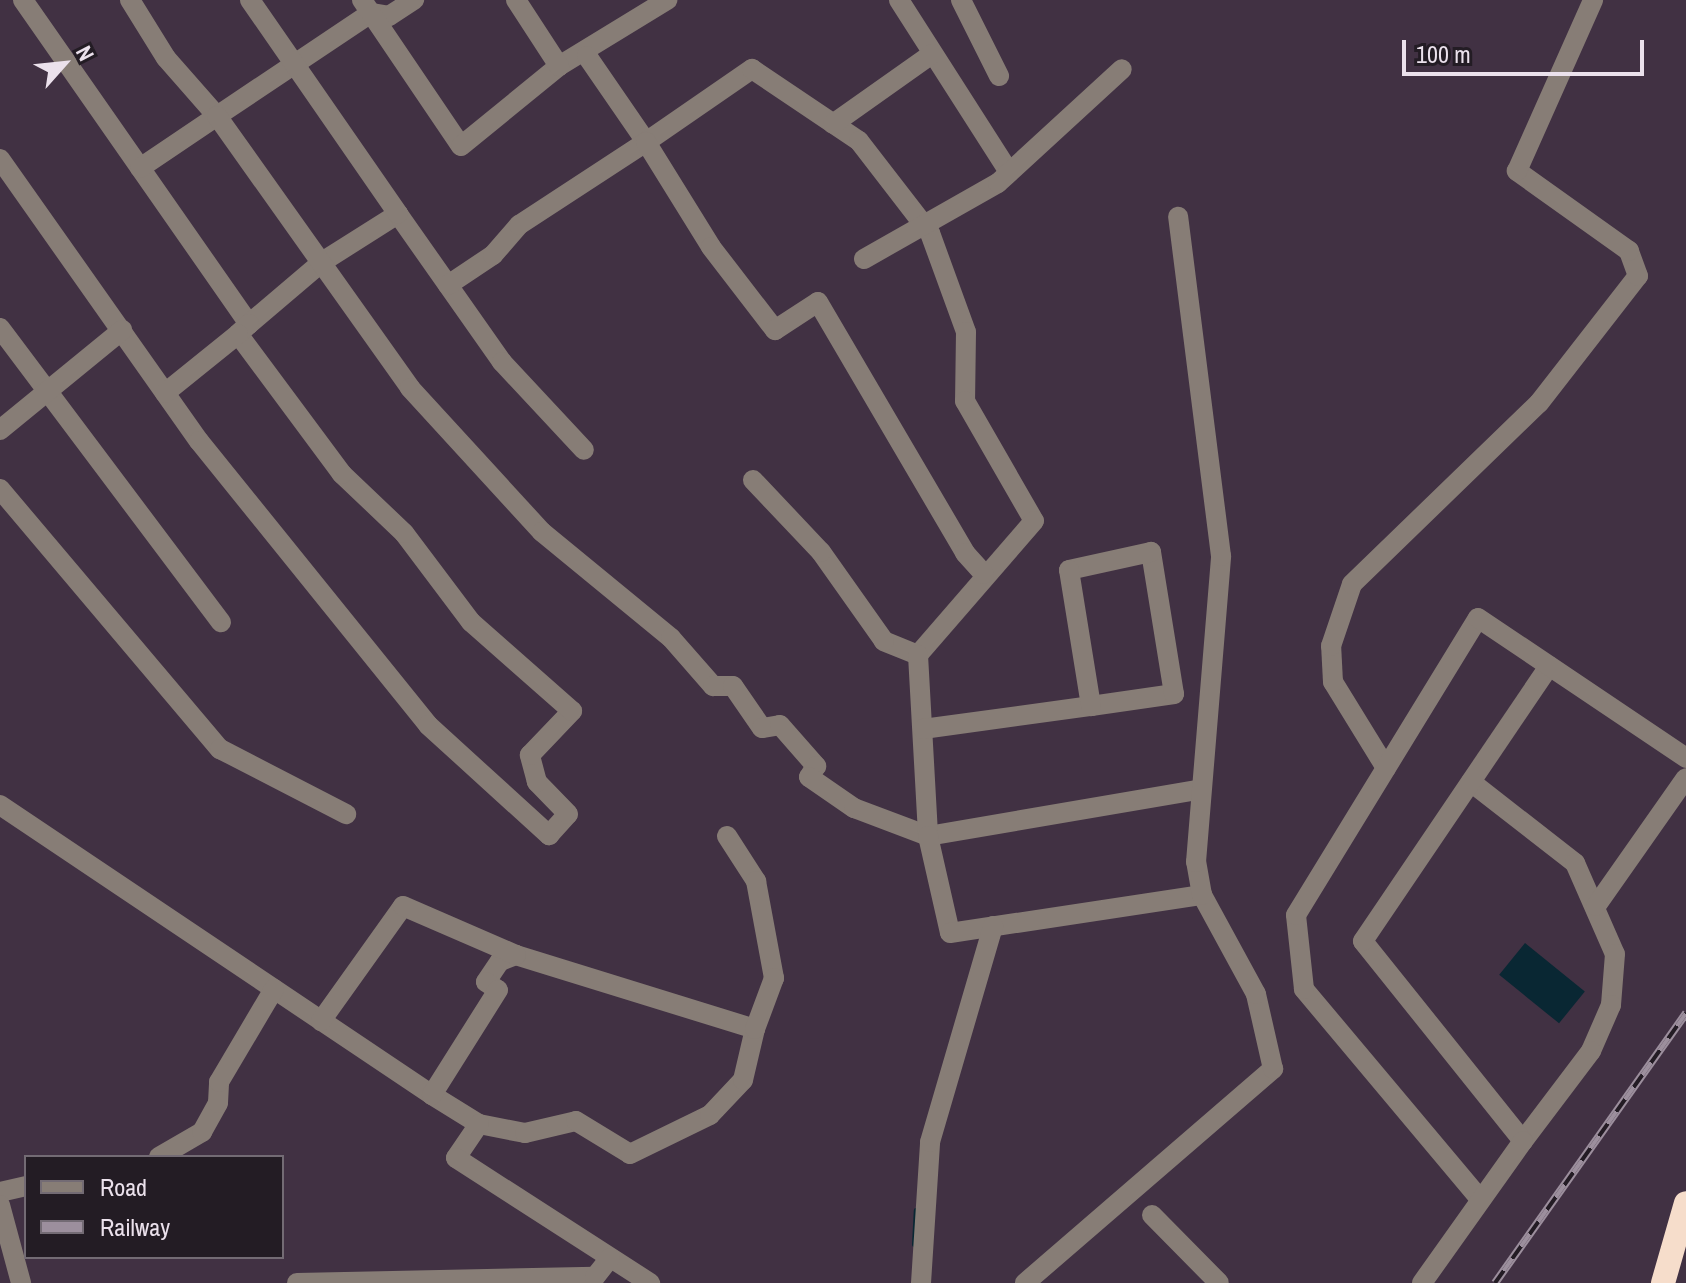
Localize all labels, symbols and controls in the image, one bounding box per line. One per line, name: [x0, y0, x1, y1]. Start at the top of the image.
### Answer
north arrow: [24, 24, 104, 104]
scale bar: [1406, 24, 1648, 74]
text: 100 m: [1416, 38, 1471, 70]
text: N: [69, 40, 102, 66]
legend: [24, 1155, 284, 1259]
text: Road: [100, 1171, 147, 1203]
text: Railway: [100, 1211, 170, 1243]

